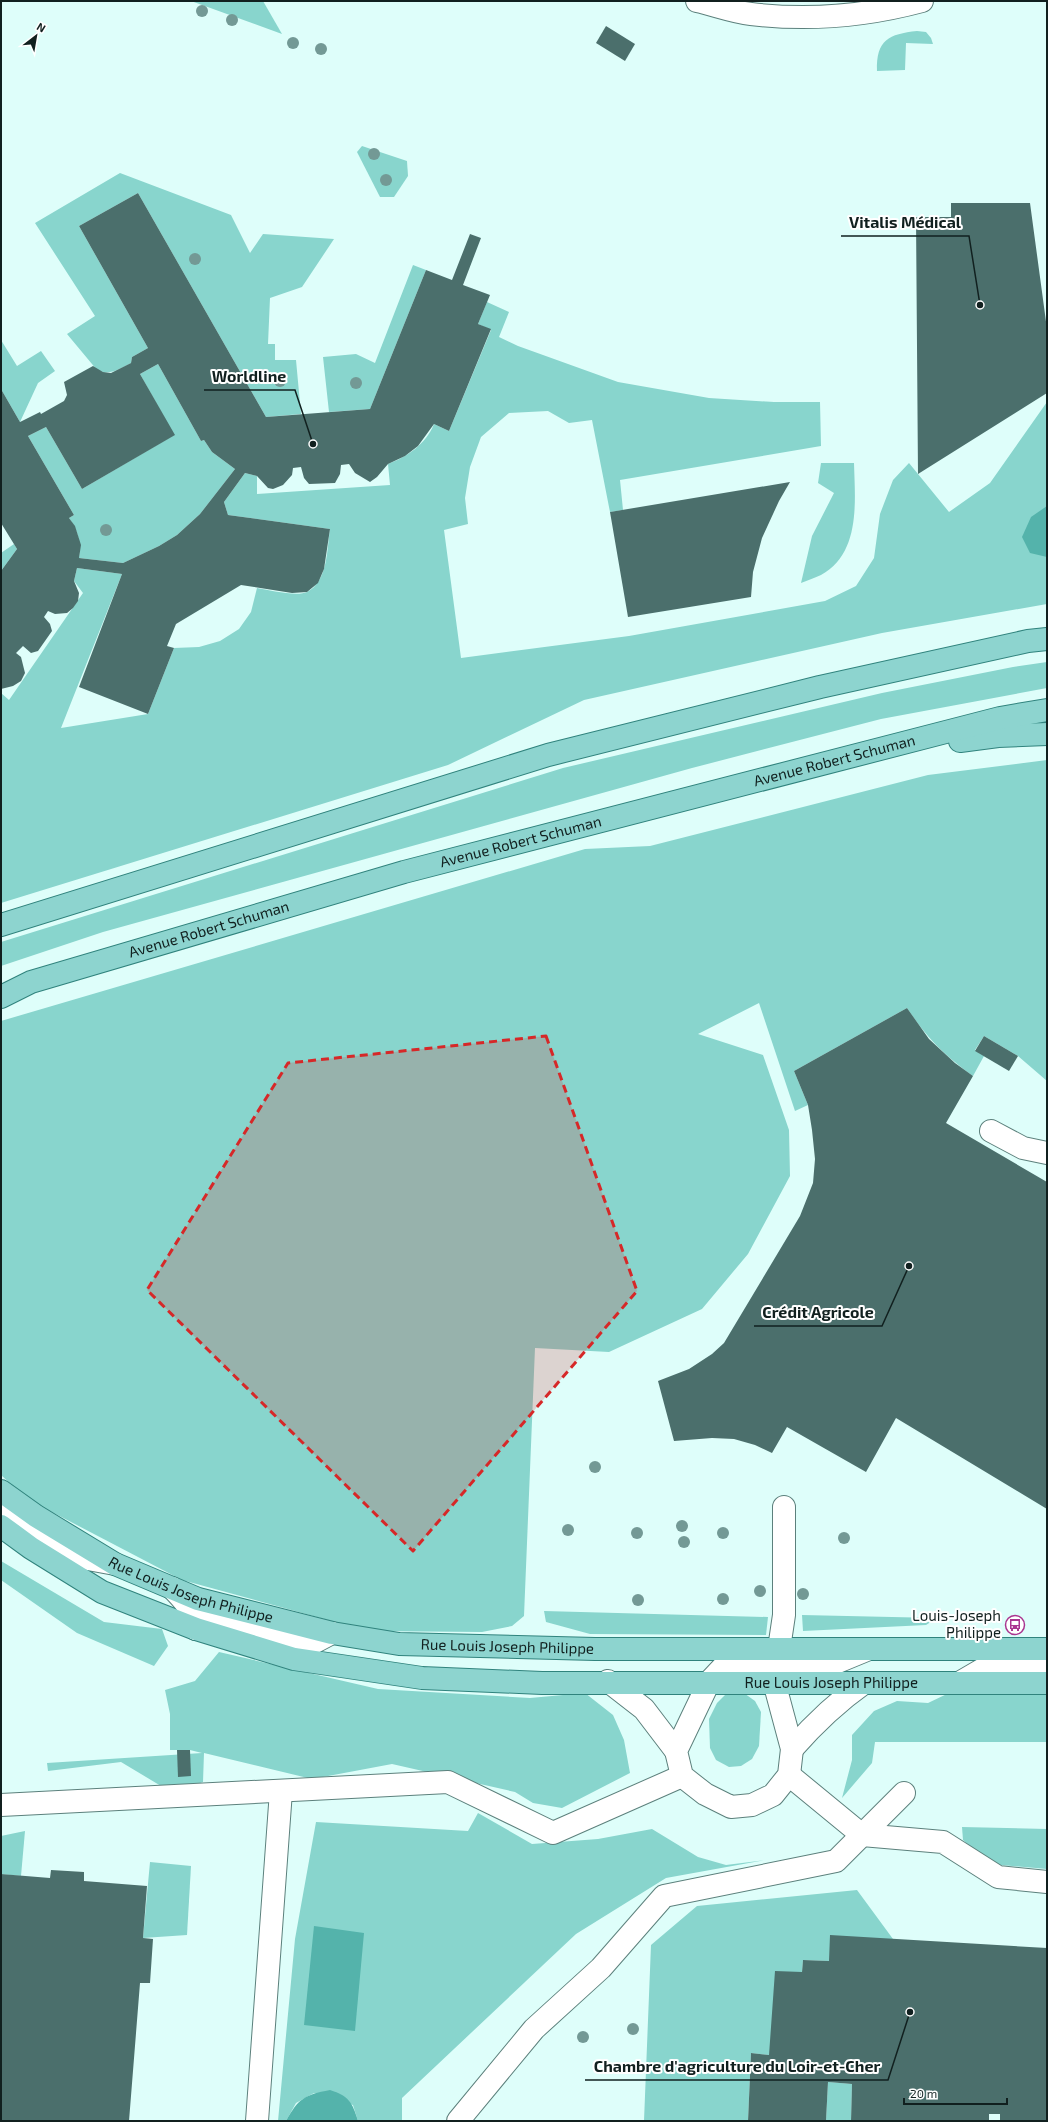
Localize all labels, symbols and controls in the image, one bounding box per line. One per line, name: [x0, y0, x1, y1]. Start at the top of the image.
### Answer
north arrow: [16, 16, 56, 56]
text: N: [35, 19, 48, 35]
callout: Vitalis Médical: [841, 208, 969, 236]
text: Vitalis Médical: [849, 212, 962, 231]
callout: Worldline: [204, 362, 295, 390]
text: Worldline: [212, 366, 286, 385]
street label: Avenue Robert Schuman: [751, 730, 917, 789]
street label: Avenue Robert Schuman: [438, 811, 603, 870]
street label: Avenue Robert Schuman: [126, 896, 291, 961]
callout: Crédit Agricole: [754, 1298, 882, 1326]
text: Crédit Agricole: [762, 1302, 874, 1321]
street label: Rue Louis Joseph Philippe: [106, 1552, 275, 1626]
place label: Louis-Joseph Philippe: [912, 1606, 1001, 1641]
bus stop icon: Louis-Joseph Philippe: [1004, 1614, 1026, 1636]
street label: Rue Louis Joseph Philippe: [420, 1635, 594, 1657]
street label: Rue Louis Joseph Philippe: [744, 1673, 918, 1691]
callout: Chambre d'agriculture du Loir-et-Cher: [585, 2052, 888, 2080]
text: Chambre d'agriculture du Loir-et-Cher: [594, 2056, 880, 2075]
scale bar: [904, 2080, 1007, 2106]
text: 20 m: [910, 2086, 937, 2100]

